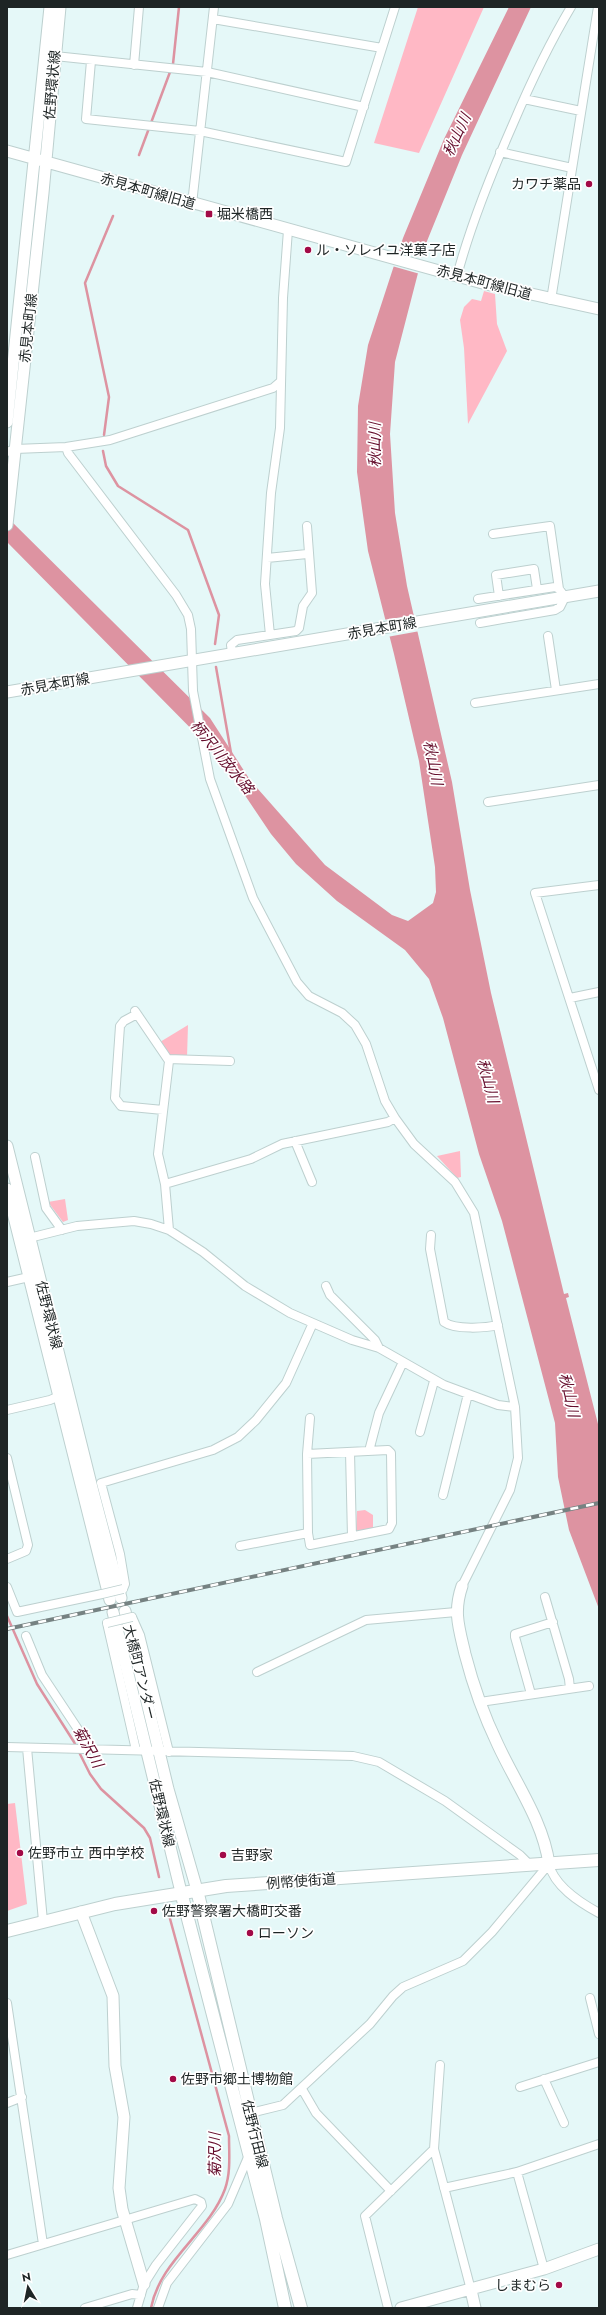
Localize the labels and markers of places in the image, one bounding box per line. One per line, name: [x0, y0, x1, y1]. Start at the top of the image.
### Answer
place label: カワチ薬品: [511, 174, 581, 194]
marker: カワチ薬品: [584, 179, 594, 189]
place label: 堀米橋西: [217, 204, 273, 224]
marker: 堀米橋西: [204, 209, 214, 219]
place label: ル・ソレイユ洋菓子店: [316, 240, 456, 260]
marker: ル・ソレイユ洋菓子店: [303, 245, 313, 255]
place label: 佐野市立 西中学校: [28, 1843, 144, 1863]
place label: 吉野家: [231, 1845, 273, 1865]
marker: 佐野市立 西中学校: [15, 1848, 25, 1858]
marker: 吉野家: [218, 1850, 228, 1860]
place label: 佐野警察署大橋町交番: [162, 1901, 302, 1921]
marker: 佐野警察署大橋町交番: [149, 1906, 159, 1916]
place label: ローソン: [258, 1923, 314, 1943]
marker: ローソン: [245, 1928, 255, 1938]
place label: 佐野市郷土博物館: [181, 2069, 293, 2089]
marker: 佐野市郷土博物館: [168, 2074, 178, 2084]
place label: しまむら: [495, 2275, 551, 2295]
marker: しまむら: [554, 2280, 564, 2290]

